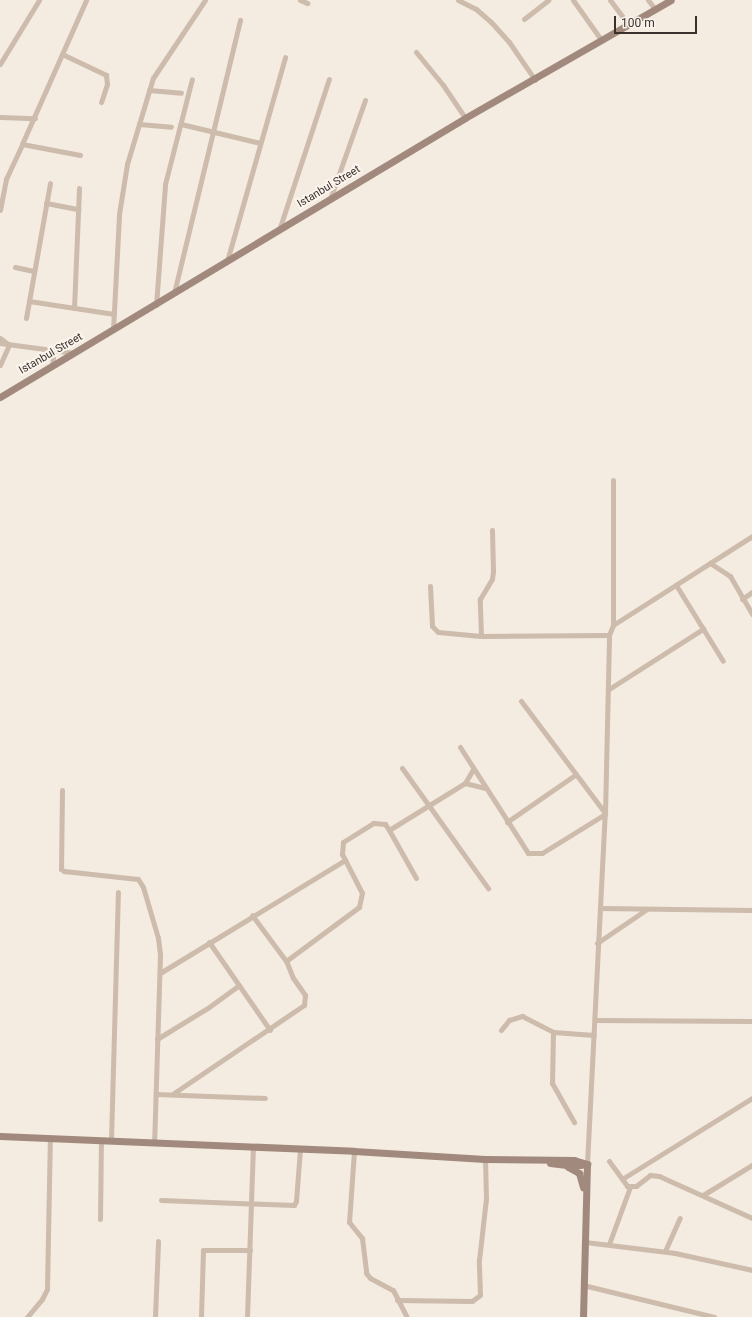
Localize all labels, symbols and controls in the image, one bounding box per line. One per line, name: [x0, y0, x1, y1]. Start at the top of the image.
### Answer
scale bar: [616, 8, 699, 34]
text: 100 m: [621, 16, 655, 30]
street label: Istanbul Street: [295, 163, 363, 211]
street label: Istanbul Street: [17, 331, 85, 377]

